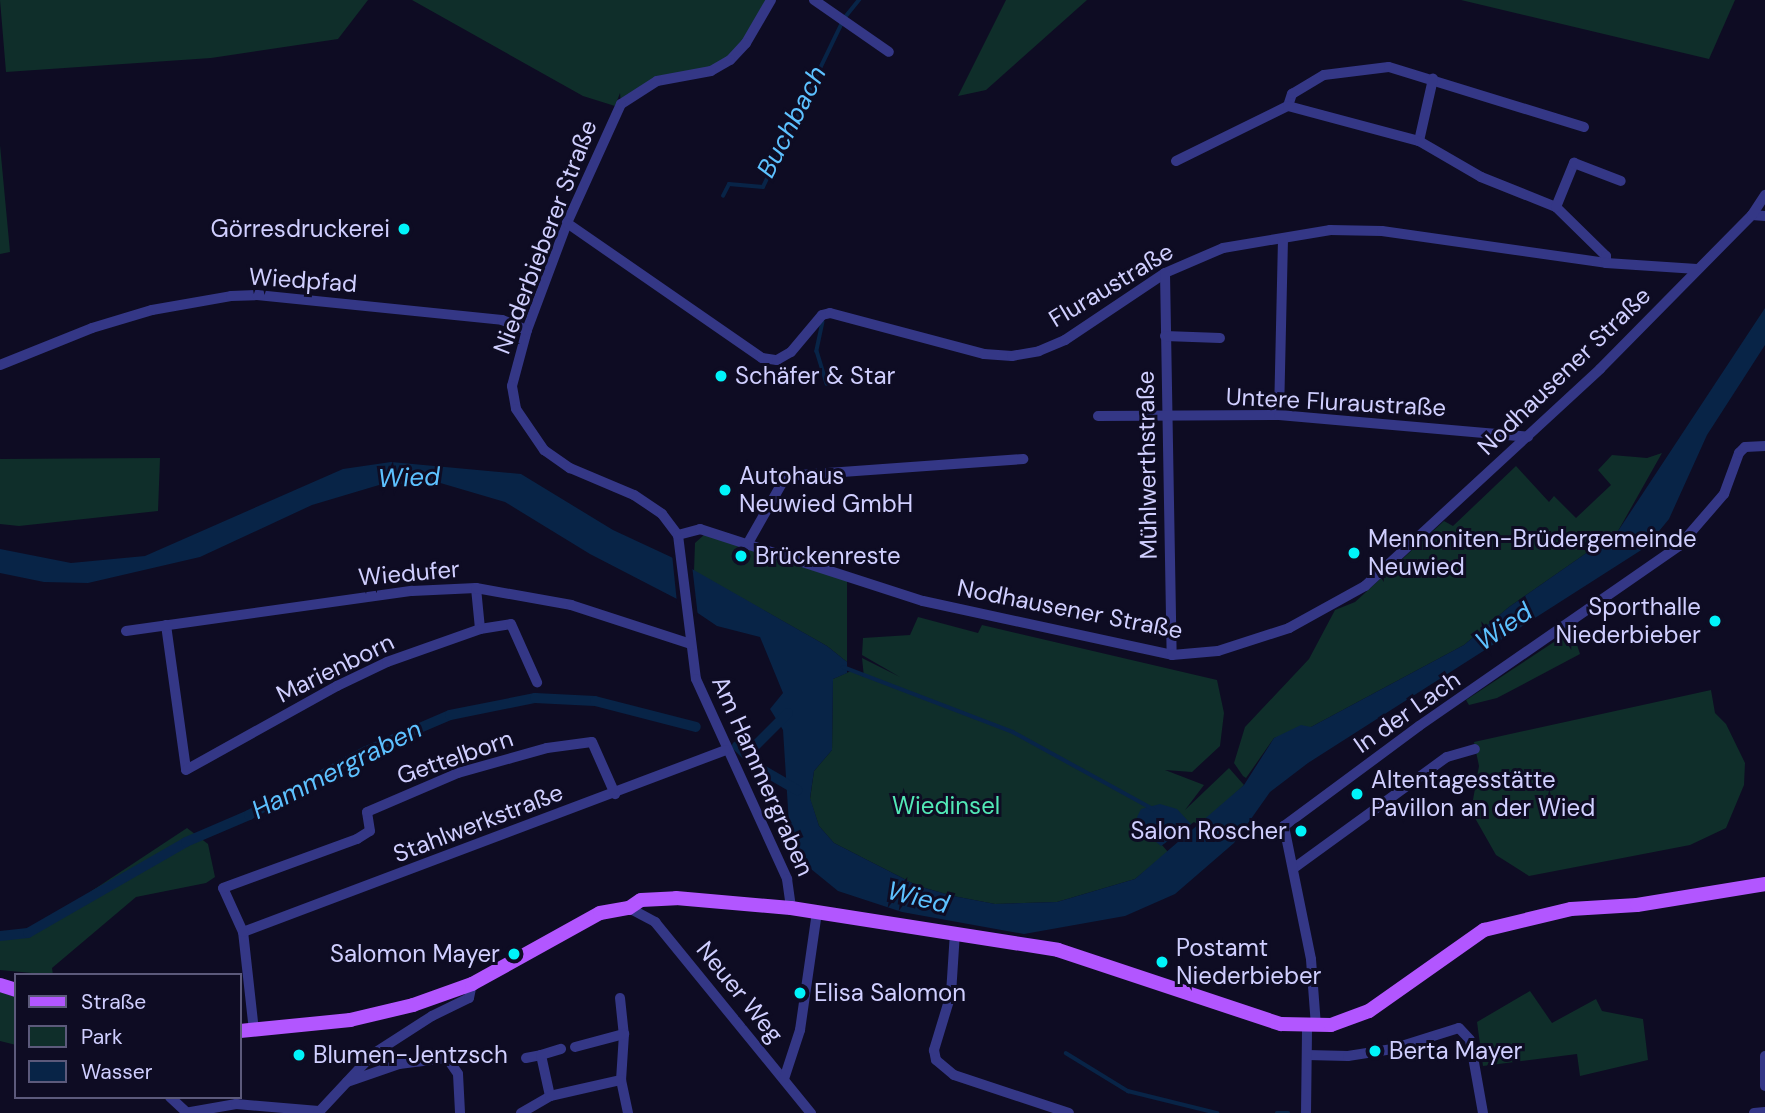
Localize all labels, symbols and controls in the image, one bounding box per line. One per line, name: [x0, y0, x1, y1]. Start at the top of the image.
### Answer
water label: Buchbach: [751, 61, 833, 183]
street label: Niederbieberer Straße: [487, 116, 603, 358]
place label: Görresdruckerei: [211, 215, 390, 243]
marker: Görresdruckerei: [396, 221, 412, 237]
street label: Fluraustraße: [1044, 237, 1178, 333]
street label: Wiedpfad: [248, 262, 358, 298]
street label: Nodhausener Straße: [1472, 281, 1656, 461]
place label: Schäfer & Star: [735, 362, 895, 390]
marker: Schäfer & Star: [713, 368, 729, 384]
street label: Mühlwerthstraße: [1131, 370, 1163, 560]
street label: Untere Fluraustraße: [1225, 382, 1447, 422]
water label: Wied: [377, 461, 441, 495]
place label: Autohaus Neuwied GmbH: [739, 462, 913, 518]
marker: Autohaus Neuwied GmbH: [717, 482, 733, 498]
place label: Mennoniten-Brüdergemeinde Neuwied: [1368, 525, 1697, 581]
place label: Brückenreste: [755, 542, 901, 570]
marker: Mennoniten-Brüdergemeinde Neuwied: [1346, 545, 1362, 561]
marker: Brückenreste: [733, 548, 749, 564]
street label: Wiedufer: [357, 554, 461, 592]
street label: Nodhausener Straße: [955, 573, 1185, 645]
place label: Sporthalle Niederbieber: [1556, 593, 1701, 649]
water label: Wied: [1469, 596, 1539, 658]
marker: Sporthalle Niederbieber: [1707, 613, 1723, 629]
street label: Marienborn: [272, 627, 398, 709]
street label: In der Lach: [1348, 665, 1466, 759]
street label: Am Hammergraben: [706, 672, 820, 880]
water label: Hammergraben: [247, 714, 427, 826]
street label: Gettelborn: [393, 724, 517, 790]
place label: Altentagesstätte Pavillon an der Wied: [1371, 766, 1595, 822]
street label: Stahlwerkstraße: [389, 777, 567, 869]
marker: Altentagesstätte Pavillon an der Wied: [1349, 786, 1365, 802]
park label: Wiedinsel: [892, 792, 1000, 820]
place label: Salon Roscher: [1130, 817, 1287, 845]
marker: Salon Roscher: [1293, 823, 1309, 839]
water label: Wied: [884, 875, 952, 921]
place label: Postamt Niederbieber: [1176, 934, 1321, 990]
street label: Neuer Weg: [690, 936, 790, 1048]
place label: Salomon Mayer: [330, 940, 500, 968]
marker: Salomon Mayer: [506, 946, 522, 962]
marker: Postamt Niederbieber: [1154, 954, 1170, 970]
legend: [14, 973, 242, 1099]
place label: Elisa Salomon: [814, 979, 966, 1007]
marker: Elisa Salomon: [792, 985, 808, 1001]
text: Straße: [81, 988, 146, 1016]
text: Park: [81, 1023, 122, 1051]
place label: Berta Mayer: [1389, 1037, 1522, 1065]
place label: Blumen-Jentzsch: [313, 1041, 508, 1069]
marker: Berta Mayer: [1367, 1043, 1383, 1059]
marker: Blumen-Jentzsch: [291, 1047, 307, 1063]
text: Wasser: [81, 1058, 153, 1086]

